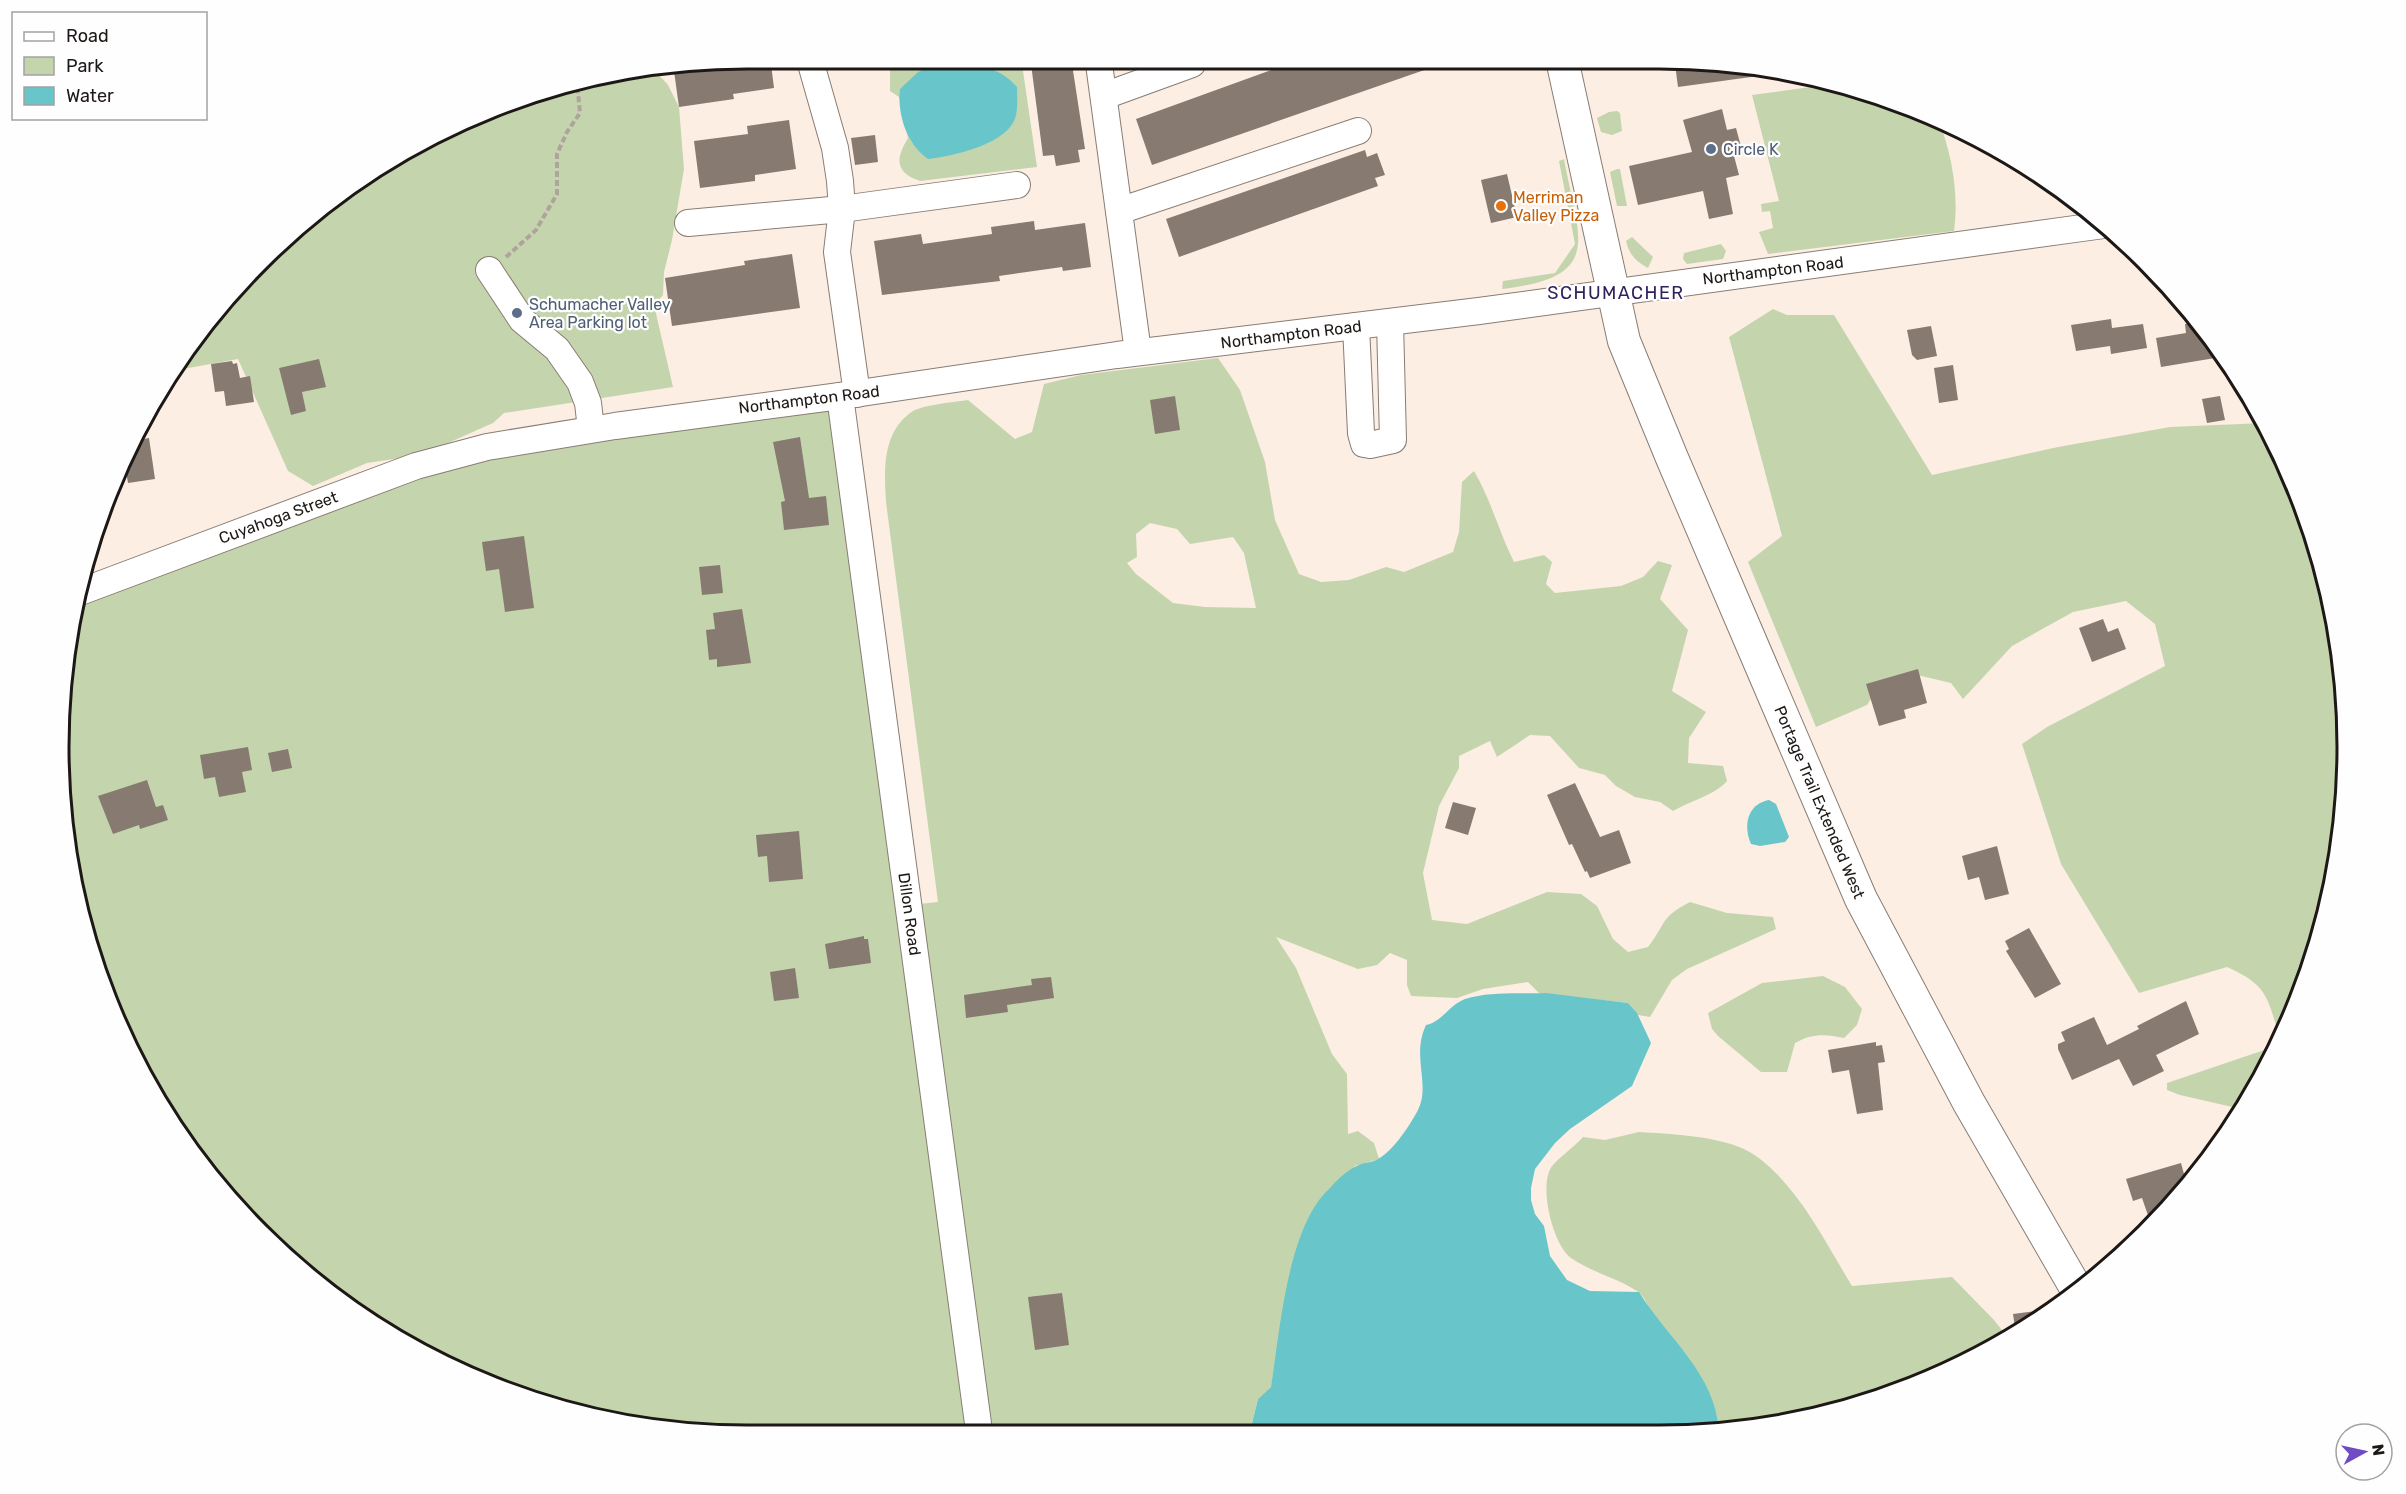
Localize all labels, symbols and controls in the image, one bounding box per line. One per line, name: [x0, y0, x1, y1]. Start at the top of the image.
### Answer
legend: [12, 12, 207, 120]
text: Road: [66, 25, 109, 47]
text: Park: [66, 55, 104, 77]
text: Water: [66, 85, 114, 107]
place label: Circle K: [1723, 140, 1779, 159]
marker: Circle K: [1704, 142, 1718, 156]
place label: Merriman Valley Pizza: [1513, 188, 1599, 225]
marker: Merriman Valley Pizza: [1494, 199, 1508, 213]
street label: Northampton Road: [1702, 252, 1845, 289]
district label: SCHUMACHER: [1547, 282, 1685, 304]
place label: Schumacher Valley Area Parking lot: [529, 295, 671, 332]
marker: Schumacher Valley Area Parking lot: [510, 306, 524, 320]
street label: Northampton Road: [1220, 316, 1363, 353]
street label: Northampton Road: [738, 381, 881, 418]
street label: Cuyahoga Street: [216, 487, 340, 548]
street label: Portage Trail Extended West: [1770, 703, 1869, 902]
street label: Dillon Road: [894, 871, 925, 957]
north arrow: [2334, 1422, 2394, 1482]
text: N: [2368, 1443, 2389, 1457]

